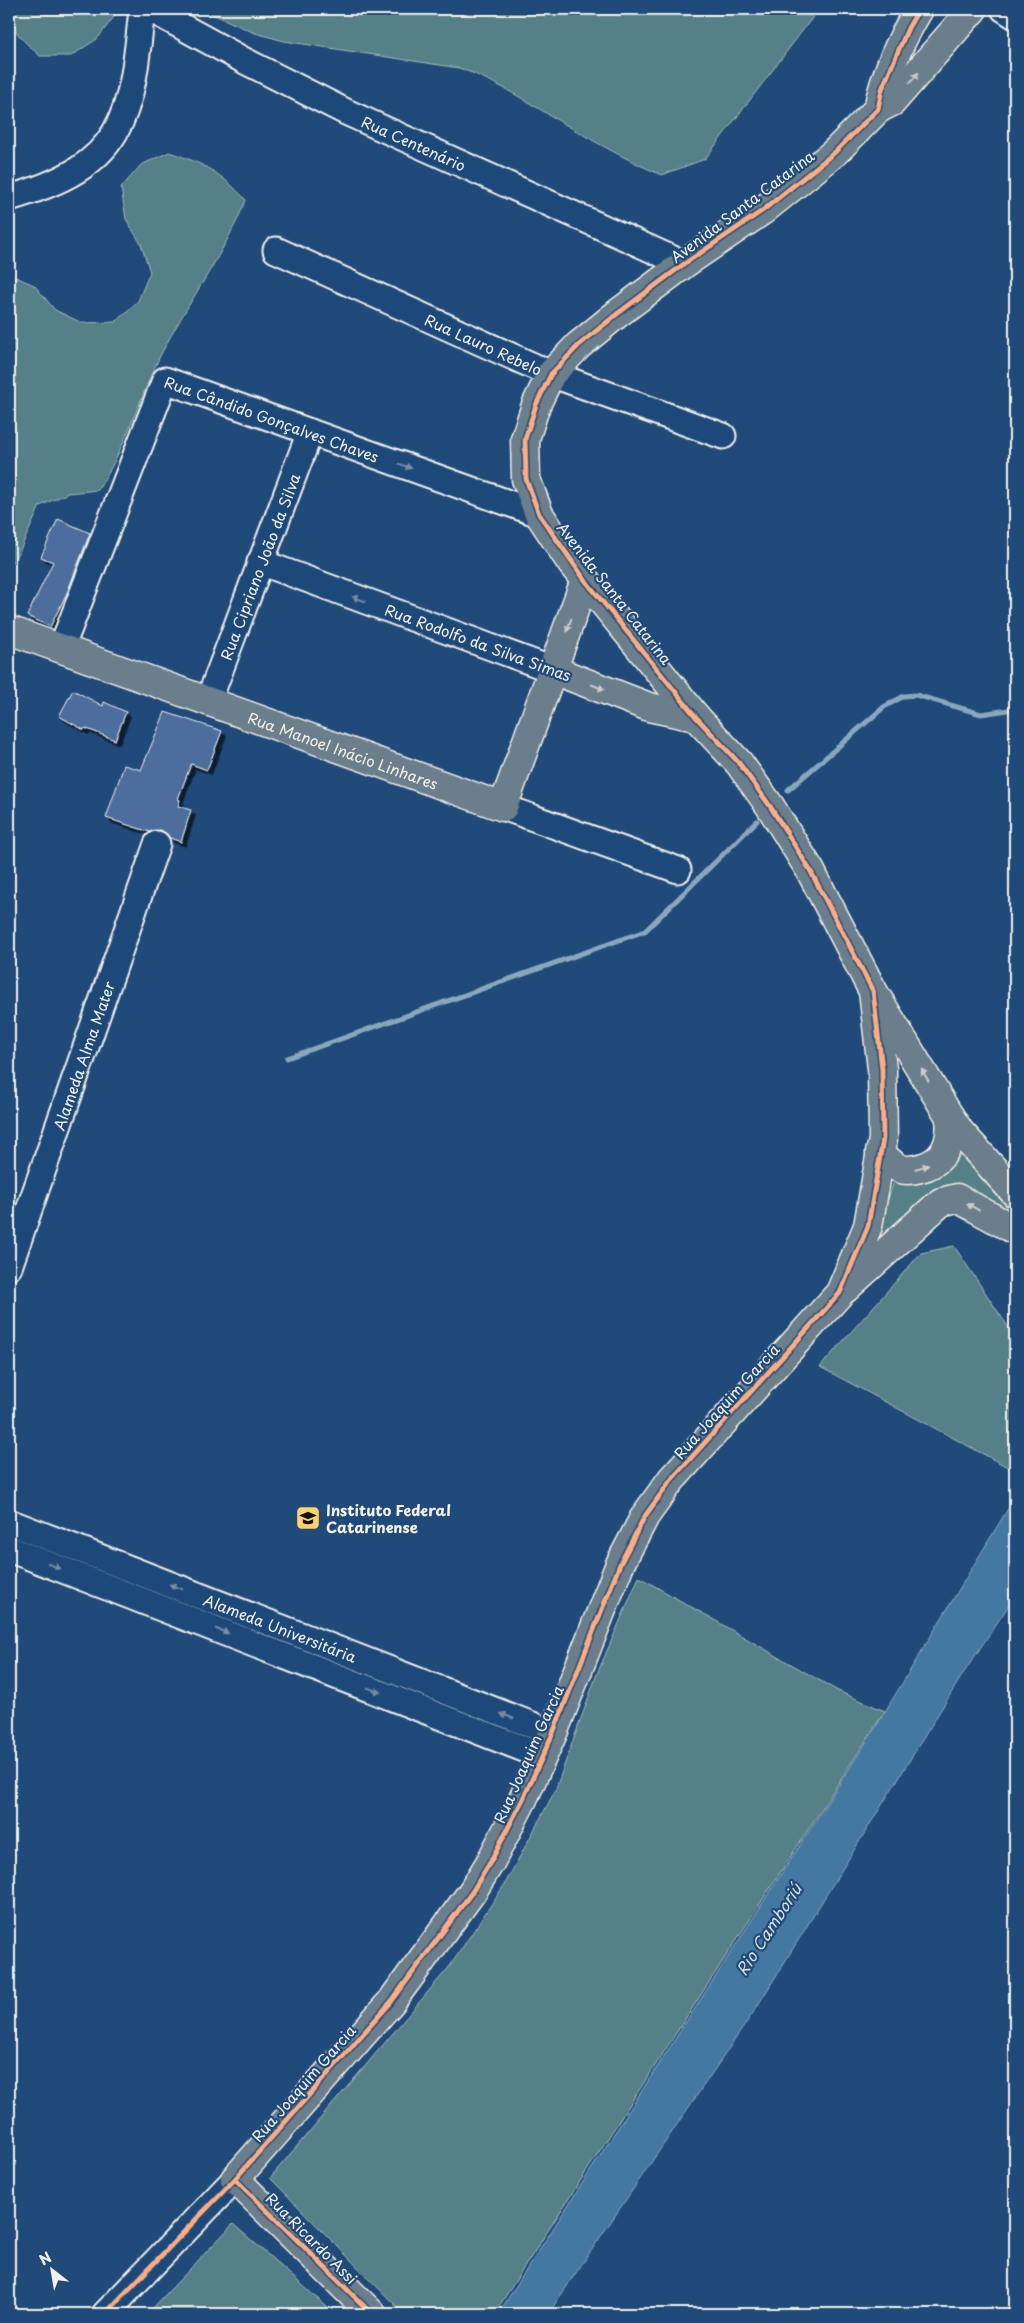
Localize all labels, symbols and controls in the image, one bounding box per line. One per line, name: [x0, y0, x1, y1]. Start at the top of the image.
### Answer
one-way arrow: [908, 72, 920, 84]
street label: Rua Centenário: [358, 109, 470, 176]
street label: Avenida Santa Catarina: [665, 144, 819, 268]
street label: Rua Lauro Rebelo: [422, 307, 546, 380]
street label: Rua Cândido Gonçalves Chaves: [162, 369, 382, 467]
one-way arrow: [398, 463, 413, 470]
street label: Rua Cipriano João da Silva: [213, 469, 305, 663]
street label: Avenida Santa Catarina: [552, 517, 678, 669]
one-way arrow: [352, 595, 367, 602]
street label: Rua Rodolfo da Silva Simas: [382, 598, 574, 686]
one-way arrow: [565, 618, 573, 633]
one-way arrow: [591, 684, 606, 692]
street label: Rua Manoel Inácio Linhares: [245, 705, 442, 794]
street label: Alameda Alma Mater: [46, 978, 120, 1133]
one-way arrow: [921, 1069, 930, 1082]
one-way arrow: [914, 1163, 929, 1171]
one-way arrow: [965, 1203, 980, 1211]
street label: Rua Joaquim Garcia: [668, 1338, 784, 1464]
place label: Instituto Federal Catarinense: [326, 1498, 451, 1538]
school or university icon: Instituto Federal Catarinense: [295, 1505, 321, 1531]
one-way arrow: [47, 1562, 62, 1570]
one-way arrow: [168, 1583, 183, 1591]
street label: Alameda Universitária: [200, 1587, 361, 1667]
one-way arrow: [215, 1627, 230, 1635]
street label: Rua Joaquim Garcia: [487, 1682, 569, 1826]
one-way arrow: [367, 1686, 382, 1694]
one-way arrow: [499, 1712, 514, 1720]
water label: Rio Camboriú: [729, 1877, 808, 1980]
street label: Rua Joaquim Garcia: [246, 2019, 360, 2147]
street label: Rua Ricardo Assi: [261, 2187, 363, 2289]
north arrow: [28, 2246, 78, 2296]
text: N: [35, 2247, 55, 2270]

